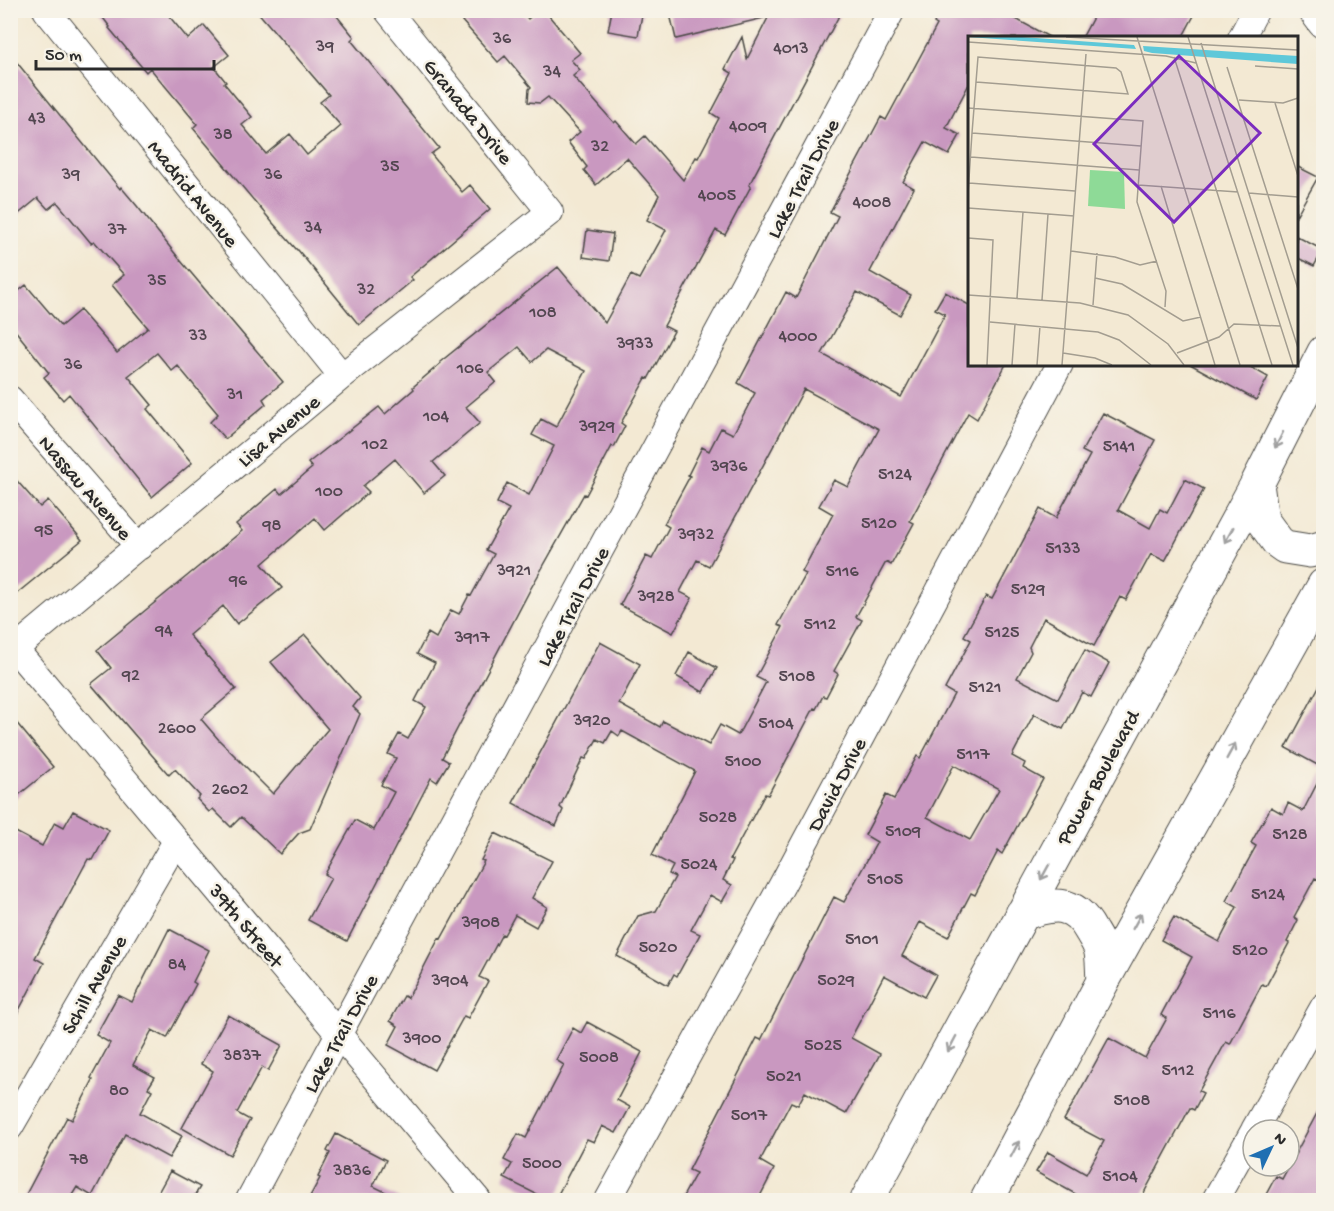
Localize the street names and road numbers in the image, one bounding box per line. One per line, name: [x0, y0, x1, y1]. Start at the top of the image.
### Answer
street label: Granada Drive: [416, 55, 517, 172]
street label: Lake Trail Drive: [763, 115, 848, 244]
street label: Madrid Avenue: [140, 136, 243, 255]
street label: Lisa Avenue: [234, 390, 327, 474]
street label: Nassau Avenue: [31, 432, 136, 548]
street label: Lake Trail Drive: [533, 543, 618, 672]
street label: Power Boulevard: [1052, 706, 1148, 851]
street label: David Drive: [803, 734, 875, 838]
street label: 39th Street: [201, 879, 288, 976]
street label: Schill Avenue: [58, 931, 135, 1040]
street label: Lake Trail Drive: [300, 970, 386, 1098]

